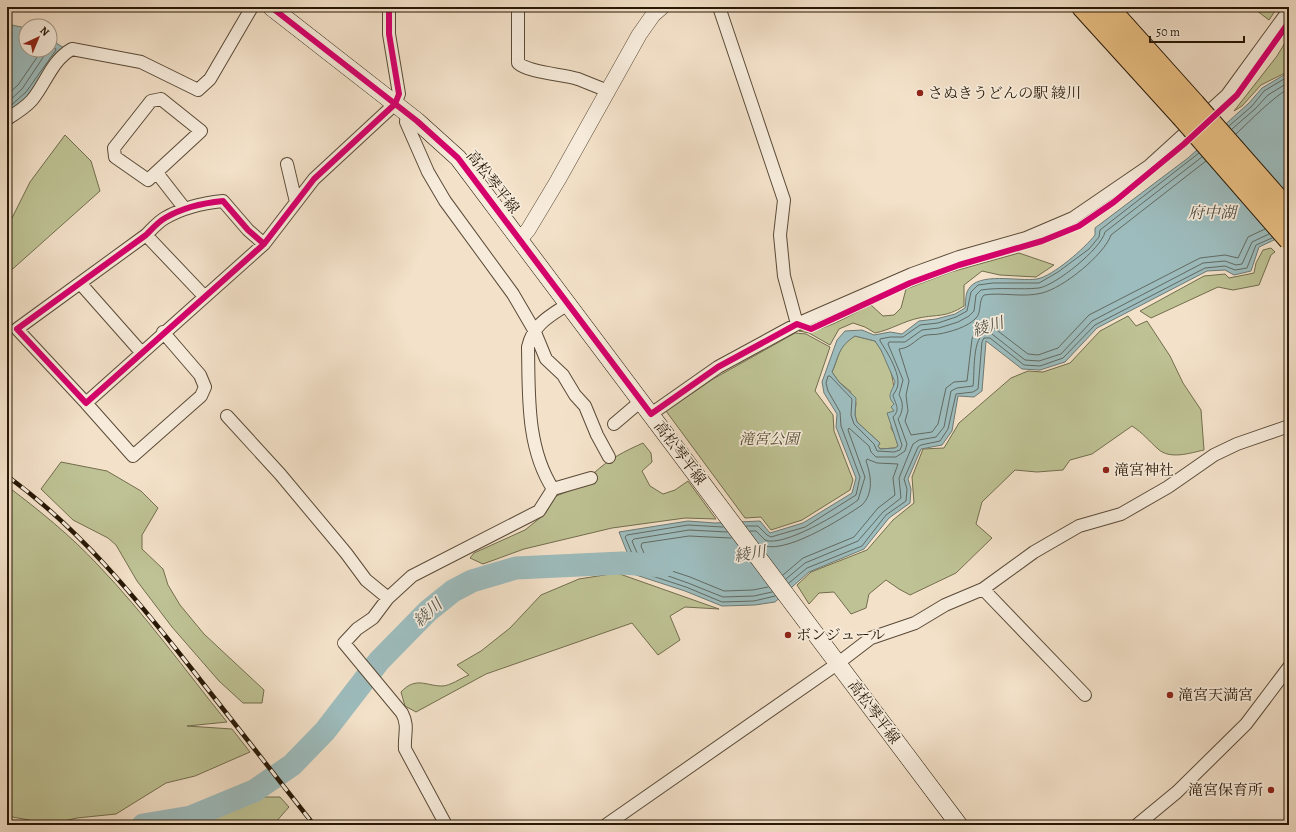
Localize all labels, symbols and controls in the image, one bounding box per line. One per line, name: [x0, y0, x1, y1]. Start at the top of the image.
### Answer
north arrow: [18, 18, 58, 58]
scale bar: [1150, 18, 1244, 44]
text: N: [37, 23, 53, 39]
text: 50 m: [1156, 24, 1180, 40]
place label: さぬきうどんの駅 綾川: [928, 83, 1081, 103]
marker: さぬきうどんの駅 綾川: [915, 88, 925, 98]
street label: 高松琴平線: [462, 146, 524, 218]
water label: 府中湖: [1188, 202, 1239, 224]
water label: 綾川: [969, 311, 1008, 342]
street label: 高松琴平線: [649, 417, 711, 489]
park label: 滝宮公園: [739, 429, 802, 449]
place label: 滝宮神社: [1114, 460, 1174, 480]
marker: 滝宮神社: [1101, 465, 1111, 475]
water label: 綾川: [732, 540, 769, 567]
water label: 綾川: [409, 593, 449, 632]
place label: ボンジュール: [796, 625, 885, 645]
marker: ボンジュール: [783, 630, 793, 640]
street label: 高松琴平線: [843, 676, 905, 748]
place label: 滝宮天満宮: [1178, 685, 1253, 705]
marker: 滝宮天満宮: [1165, 690, 1175, 700]
place label: 滝宮保育所: [1188, 780, 1263, 800]
marker: 滝宮保育所: [1266, 785, 1276, 795]

